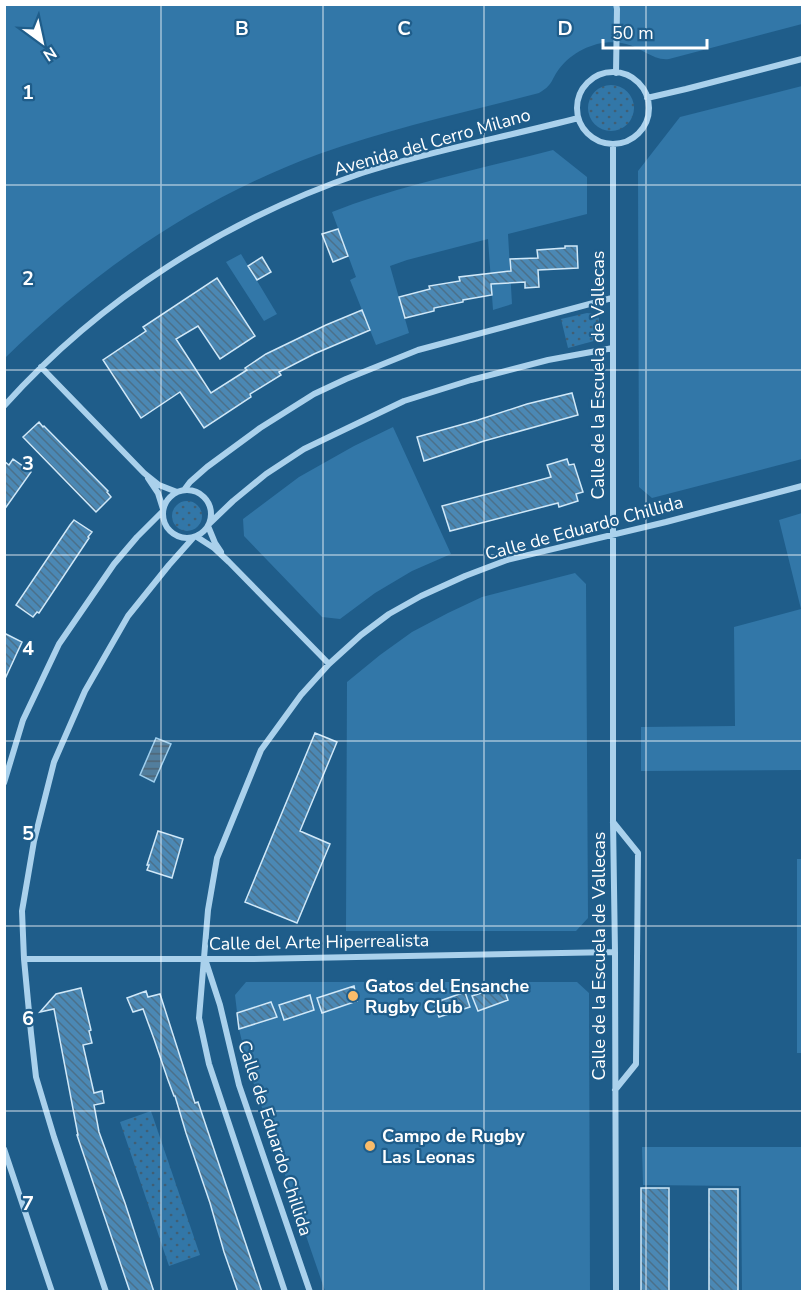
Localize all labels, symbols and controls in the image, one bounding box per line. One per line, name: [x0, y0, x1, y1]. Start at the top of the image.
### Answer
north arrow: [12, 12, 72, 72]
scale bar: [603, 12, 706, 50]
text: B: [235, 15, 249, 42]
text: C: [397, 15, 411, 42]
text: D: [557, 15, 573, 42]
text: 50 m: [612, 21, 654, 45]
text: N: [39, 41, 61, 66]
text: 1: [22, 79, 34, 106]
street label: Avenida del Cerro Milano: [331, 102, 533, 182]
street label: Calle de la Escuela de Vallecas: [586, 250, 610, 500]
text: 2: [22, 265, 34, 292]
text: 3: [22, 450, 34, 477]
street label: Calle de Eduardo Chillida: [482, 490, 686, 566]
text: 4: [22, 635, 34, 662]
text: 5: [22, 820, 34, 847]
street label: Calle de la Escuela de Vallecas: [587, 831, 611, 1081]
street label: Calle del Arte Hiperrealista: [209, 928, 429, 956]
place label: Gatos del Ensanche Rugby Club: [365, 974, 530, 1019]
marker: Gatos del Ensanche Rugby Club: [346, 989, 360, 1003]
text: 6: [22, 1005, 34, 1032]
street label: Calle de Eduardo Chillida: [232, 1037, 318, 1239]
place label: Campo de Rugby Las Leonas: [382, 1124, 525, 1169]
marker: Campo de Rugby Las Leonas: [363, 1139, 377, 1153]
text: 7: [22, 1190, 34, 1217]

